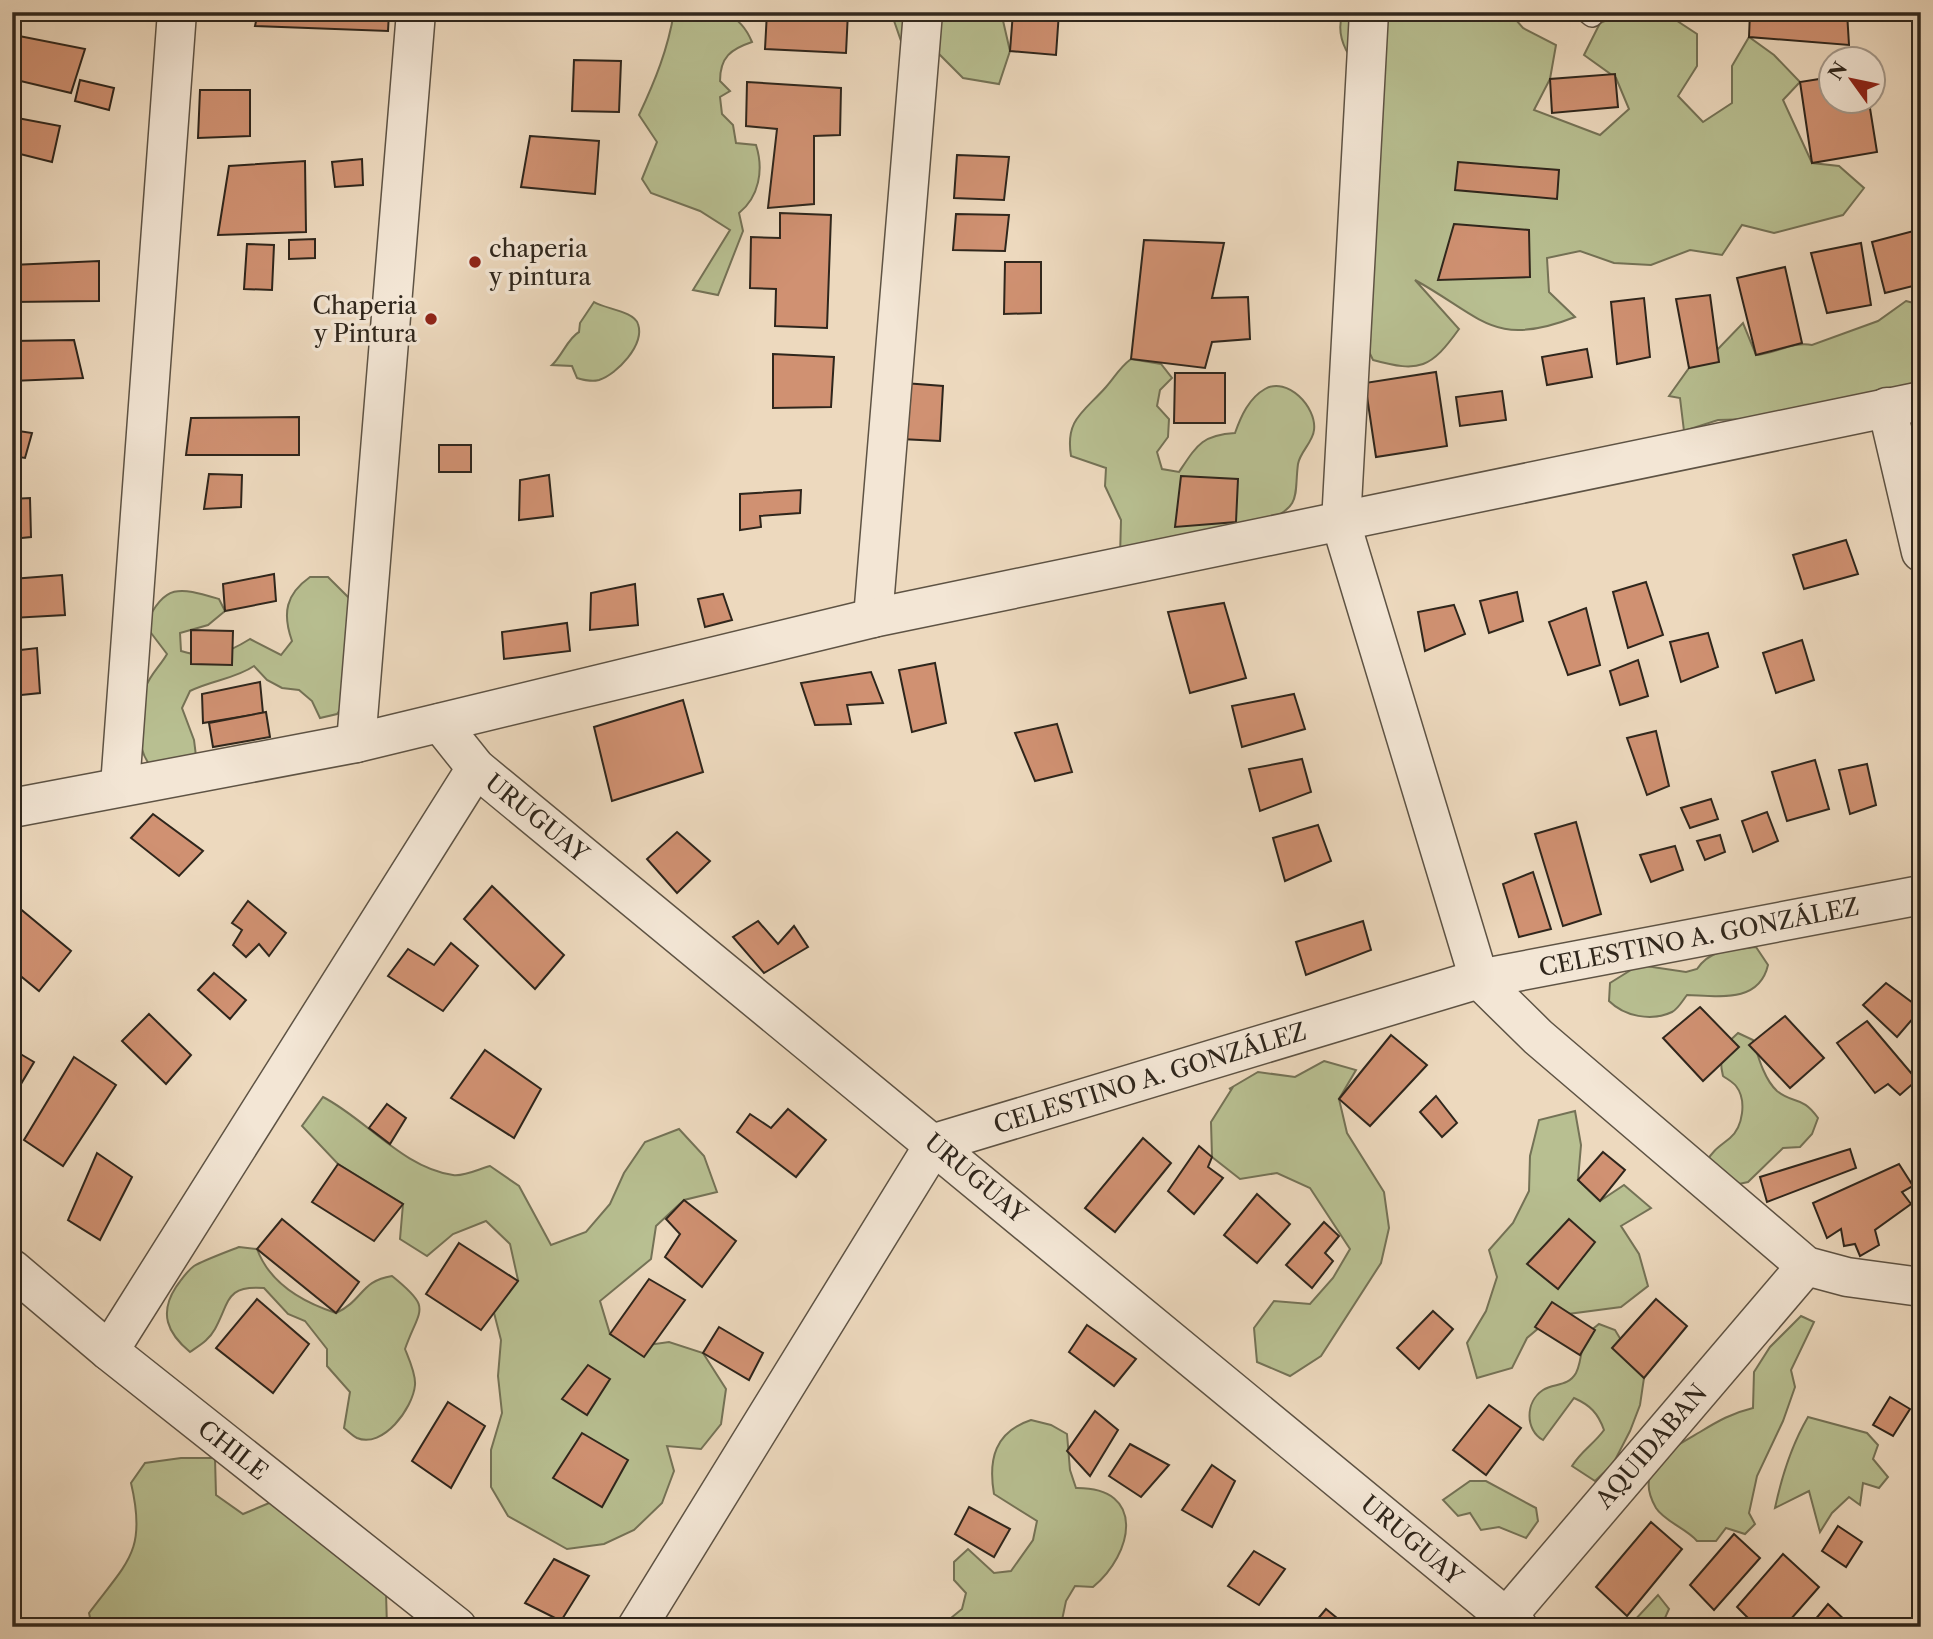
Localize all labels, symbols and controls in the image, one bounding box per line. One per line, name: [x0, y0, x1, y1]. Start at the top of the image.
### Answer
north arrow: [1818, 46, 1888, 116]
text: N: [1824, 58, 1852, 84]
place label: chaperia y pintura: [488, 234, 591, 291]
marker: chaperia y pintura: [467, 254, 483, 270]
place label: Chaperia y Pintura: [313, 291, 417, 348]
marker: Chaperia y Pintura: [423, 311, 439, 327]
street label: URUGUAY: [480, 768, 595, 869]
street label: CELESTINO A. GONZÁLEZ: [1536, 892, 1862, 982]
street label: CELESTINO A. GONZÁLEZ: [990, 1017, 1310, 1139]
street label: URUGUAY: [919, 1127, 1034, 1230]
street label: AQUIDABAN: [1589, 1378, 1713, 1515]
street label: CHILE: [192, 1414, 274, 1486]
street label: URUGUAY: [1355, 1489, 1470, 1592]

